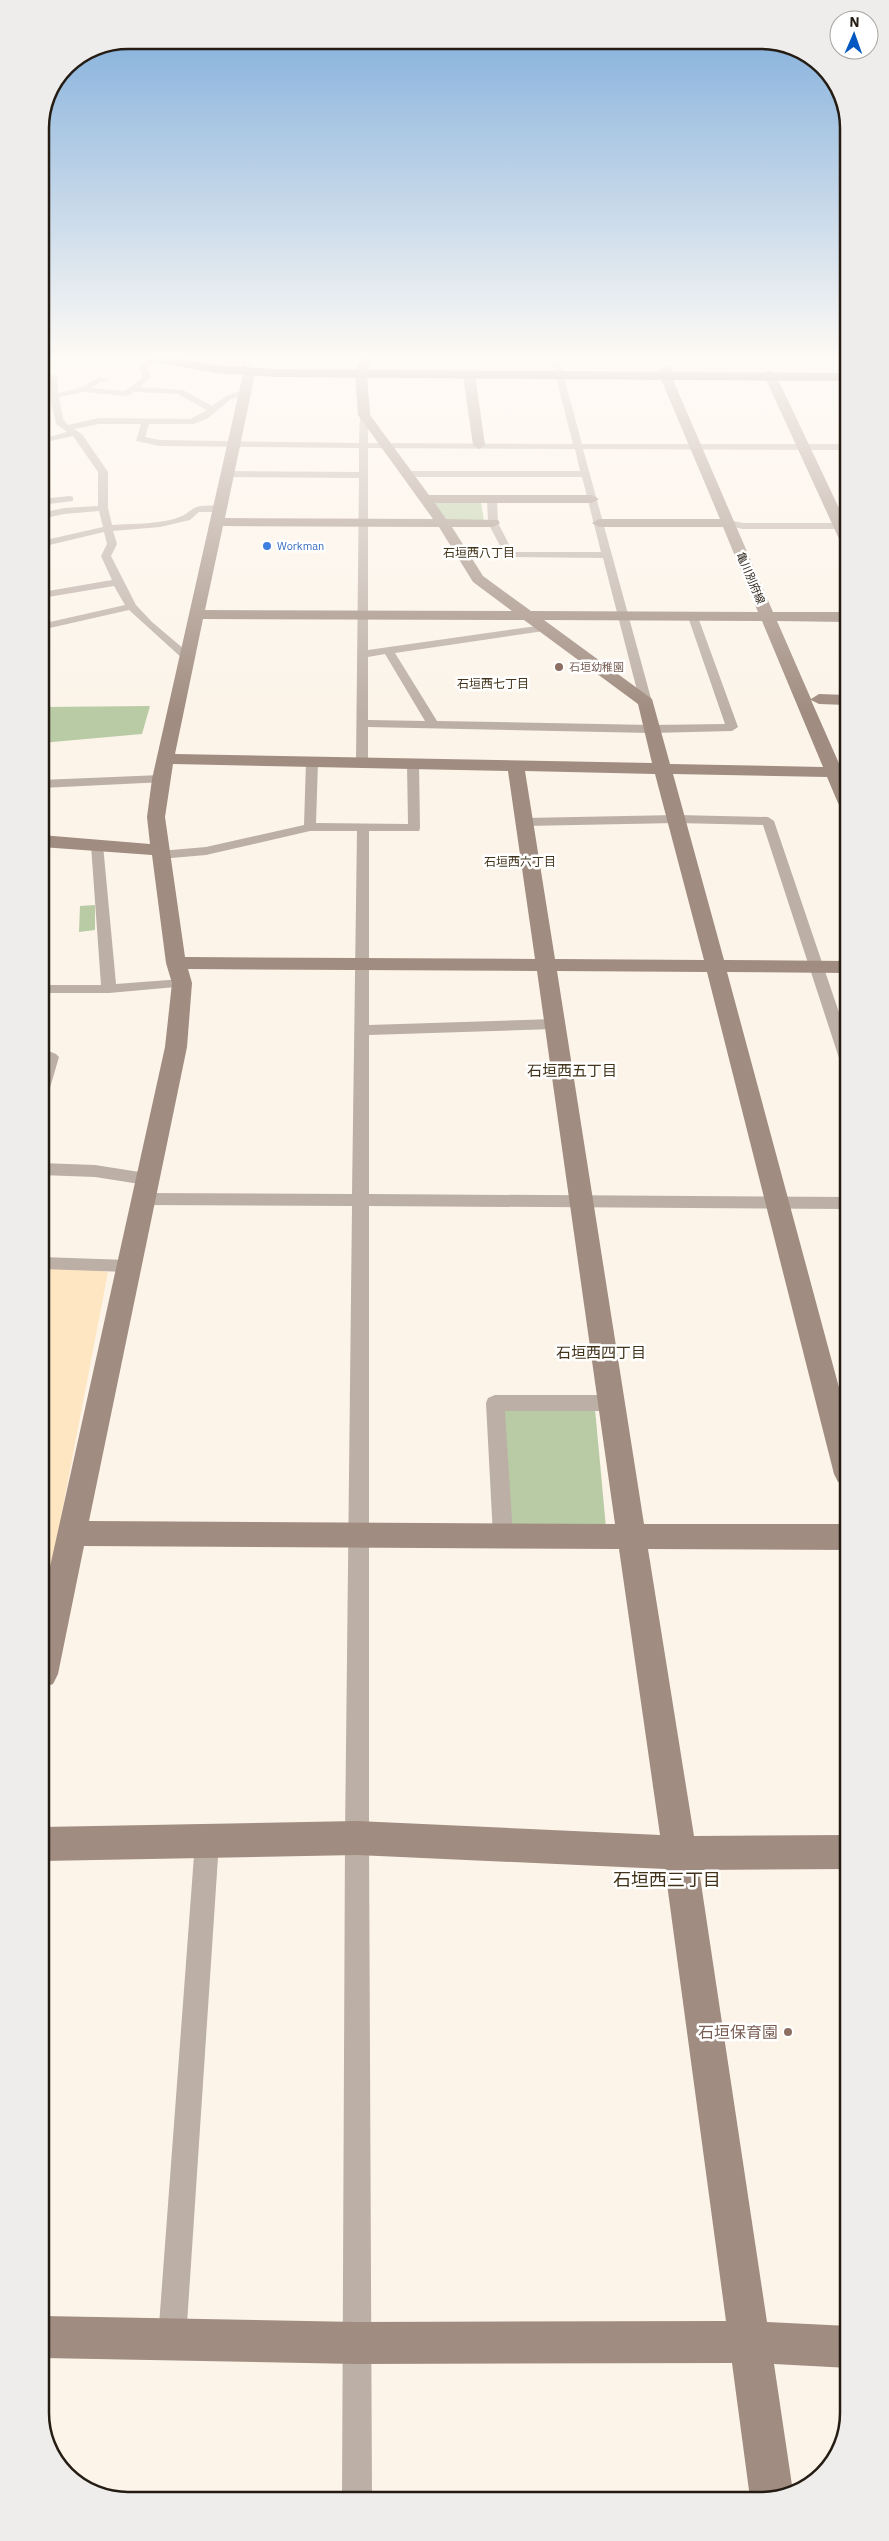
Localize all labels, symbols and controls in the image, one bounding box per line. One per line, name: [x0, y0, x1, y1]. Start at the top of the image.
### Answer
north arrow: [829, 10, 879, 60]
text: N: [849, 13, 860, 31]
place label: Workman: [277, 539, 324, 553]
marker: Workman: [261, 540, 273, 552]
district label: 石垣西八丁目: [443, 545, 515, 560]
street label: 亀川別府線: [734, 550, 768, 606]
place label: 石垣幼稚園: [569, 660, 624, 674]
marker: 石垣幼稚園: [553, 661, 565, 673]
district label: 石垣西七丁目: [457, 676, 529, 691]
district label: 石垣西六丁目: [484, 854, 556, 869]
district label: 石垣西五丁目: [527, 1061, 617, 1080]
district label: 石垣西四丁目: [556, 1343, 646, 1362]
district label: 石垣西三丁目: [613, 1868, 721, 1891]
place label: 石垣保育園: [698, 2022, 778, 2042]
marker: 石垣保育園: [782, 2026, 794, 2038]

